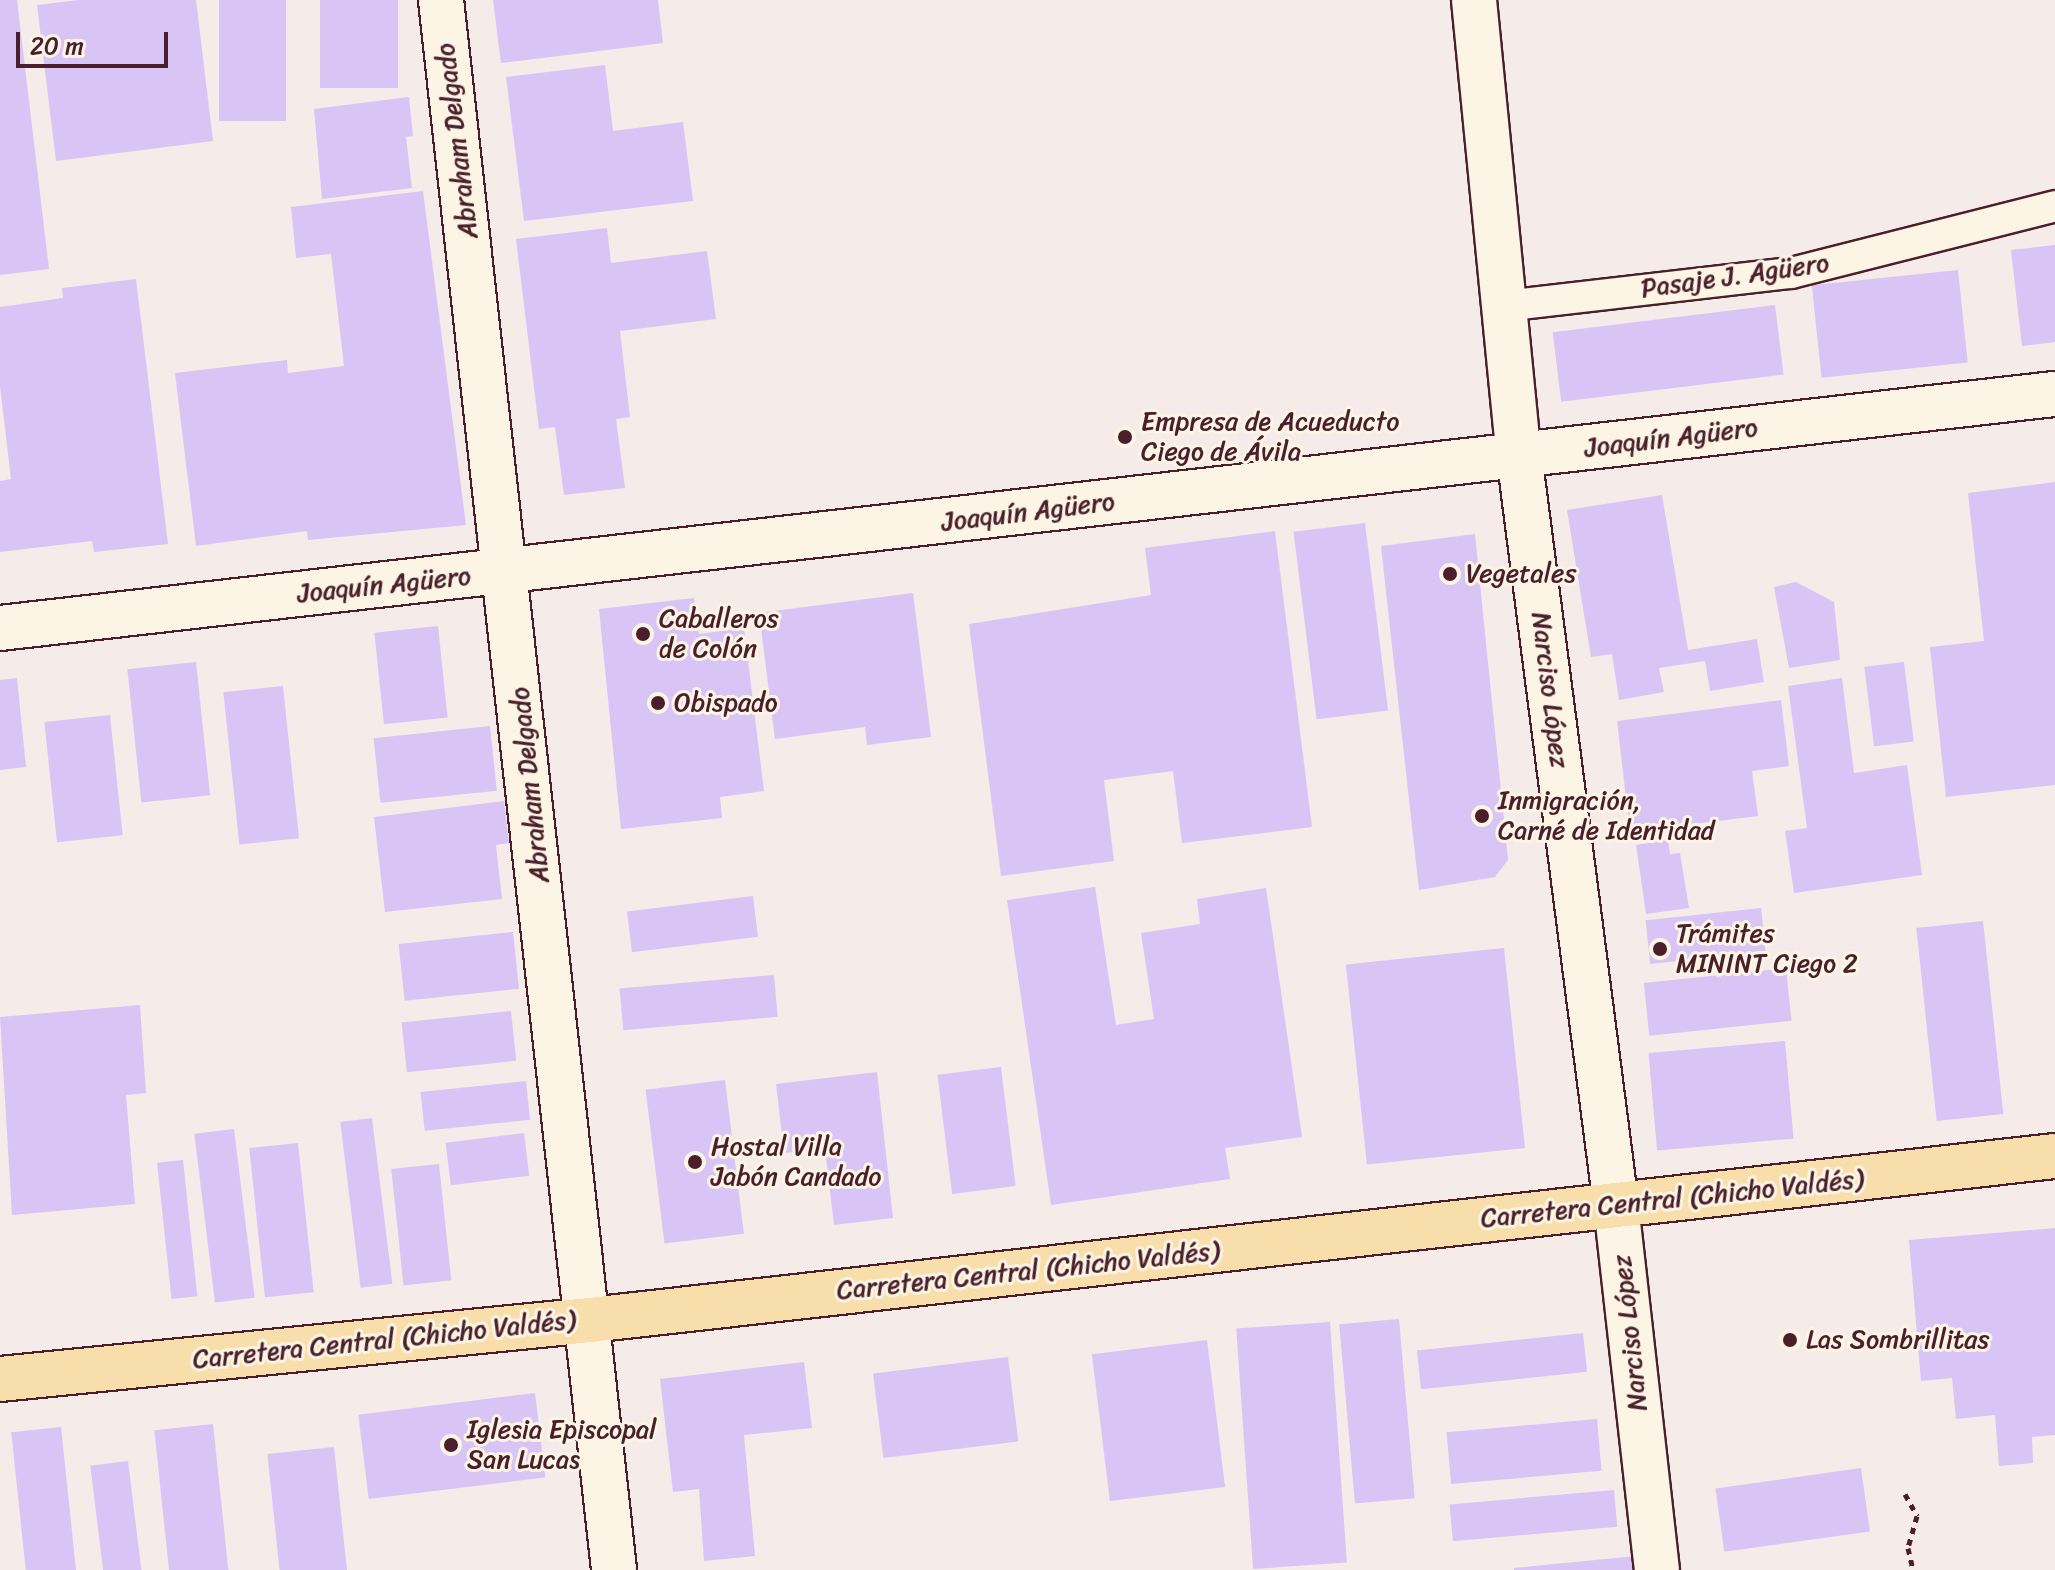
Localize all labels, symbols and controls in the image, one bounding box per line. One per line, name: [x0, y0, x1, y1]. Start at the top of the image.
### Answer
scale bar: [20, 16, 172, 66]
text: 20 m: [30, 25, 84, 67]
street label: Abraham Delgado: [429, 41, 485, 241]
street label: Pasaje J. Agüero: [1639, 247, 1831, 305]
place label: Empresa de Acueducto Ciego de Ávila: [1141, 406, 1401, 468]
street label: Joaquín Agüero: [1583, 412, 1759, 464]
marker: Empresa de Acueducto Ciego de Ávila: [1116, 428, 1134, 446]
street label: Joaquín Agüero: [940, 486, 1116, 538]
place label: Vegetales: [1466, 558, 1576, 590]
street label: Joaquín Agüero: [296, 560, 472, 610]
marker: Vegetales: [1441, 565, 1459, 583]
place label: Caballeros de Colón: [659, 603, 779, 664]
street label: Narciso López: [1525, 610, 1575, 770]
marker: Caballeros de Colón: [634, 625, 652, 643]
street label: Abraham Delgado: [504, 685, 556, 885]
place label: Obispado: [674, 687, 778, 719]
marker: Obispado: [649, 694, 667, 712]
place label: Inmigración, Carné de Identidad: [1498, 785, 1715, 846]
marker: Inmigración, Carné de Identidad: [1473, 807, 1491, 825]
place label: Trámites MININT Ciego 2: [1676, 918, 1858, 980]
marker: Trámites MININT Ciego 2: [1651, 940, 1669, 958]
place label: Hostal Villa Jabón Candado: [711, 1131, 881, 1192]
marker: Hostal Villa Jabón Candado: [686, 1153, 704, 1171]
street label: Carretera Central (Chicho Valdés): [1479, 1163, 1865, 1235]
street label: Carretera Central (Chicho Valdés): [835, 1235, 1221, 1307]
street label: Narciso López: [1606, 1253, 1654, 1413]
street label: Carretera Central (Chicho Valdés): [191, 1304, 577, 1376]
place label: Las Sombrillitas: [1806, 1324, 1988, 1356]
marker: Las Sombrillitas: [1781, 1331, 1799, 1349]
place label: Iglesia Episcopal San Lucas: [467, 1414, 657, 1476]
marker: Iglesia Episcopal San Lucas: [442, 1436, 460, 1454]

